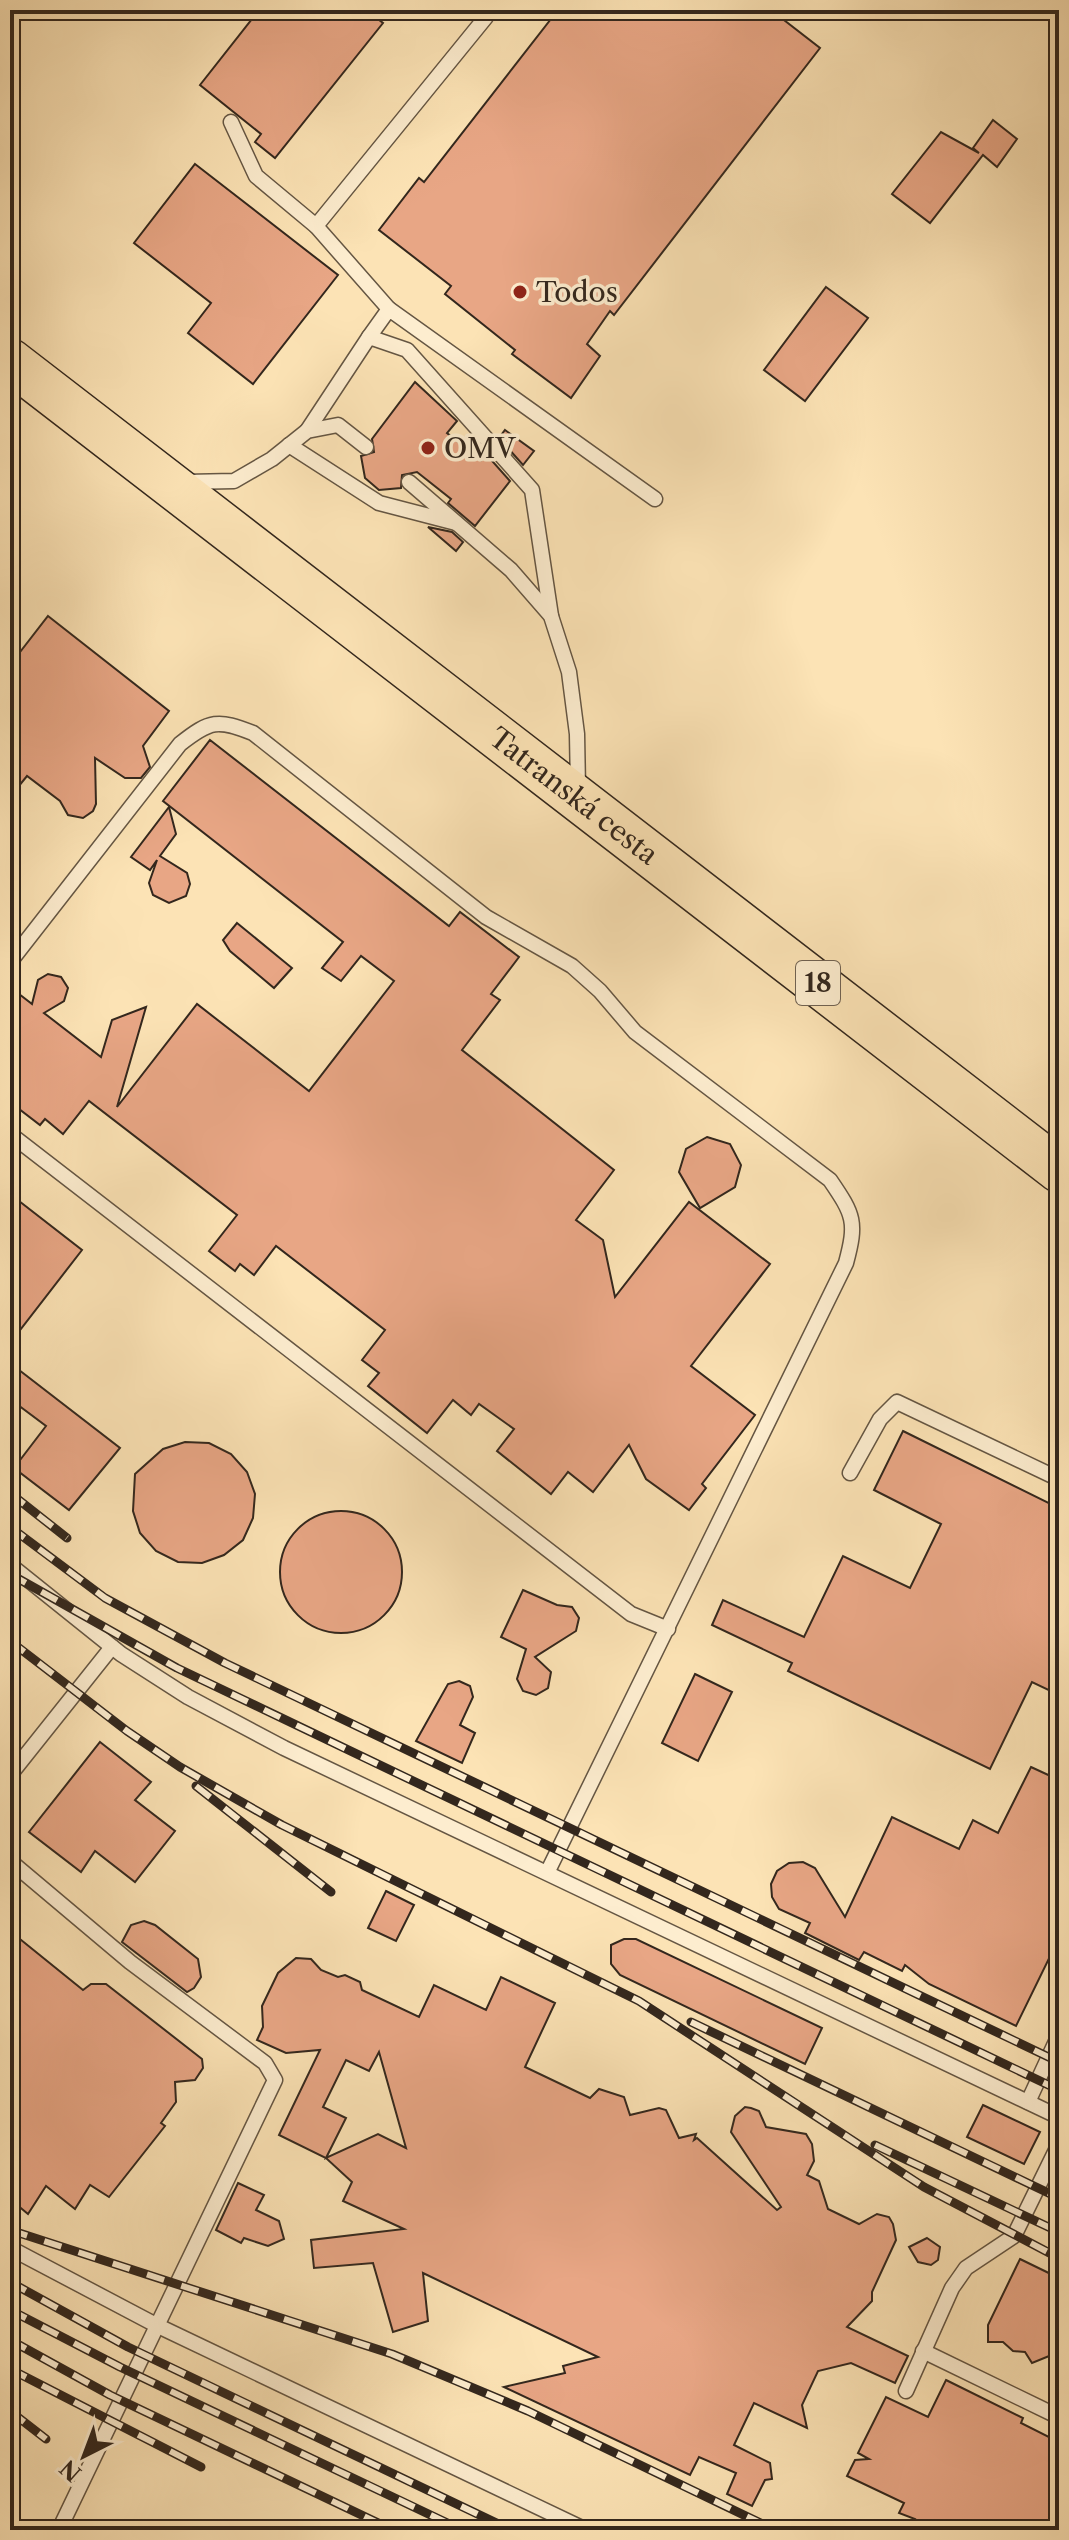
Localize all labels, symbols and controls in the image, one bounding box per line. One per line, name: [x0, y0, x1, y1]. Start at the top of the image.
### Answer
place label: Todos: [536, 275, 618, 309]
marker: Todos: [511, 283, 529, 301]
place label: OMV: [444, 431, 516, 465]
marker: OMV: [419, 439, 437, 457]
street label: Tatranská cesta: [483, 720, 665, 872]
road number: 18: [796, 961, 840, 1005]
north arrow: [44, 2416, 124, 2496]
text: N: [55, 2454, 87, 2487]

